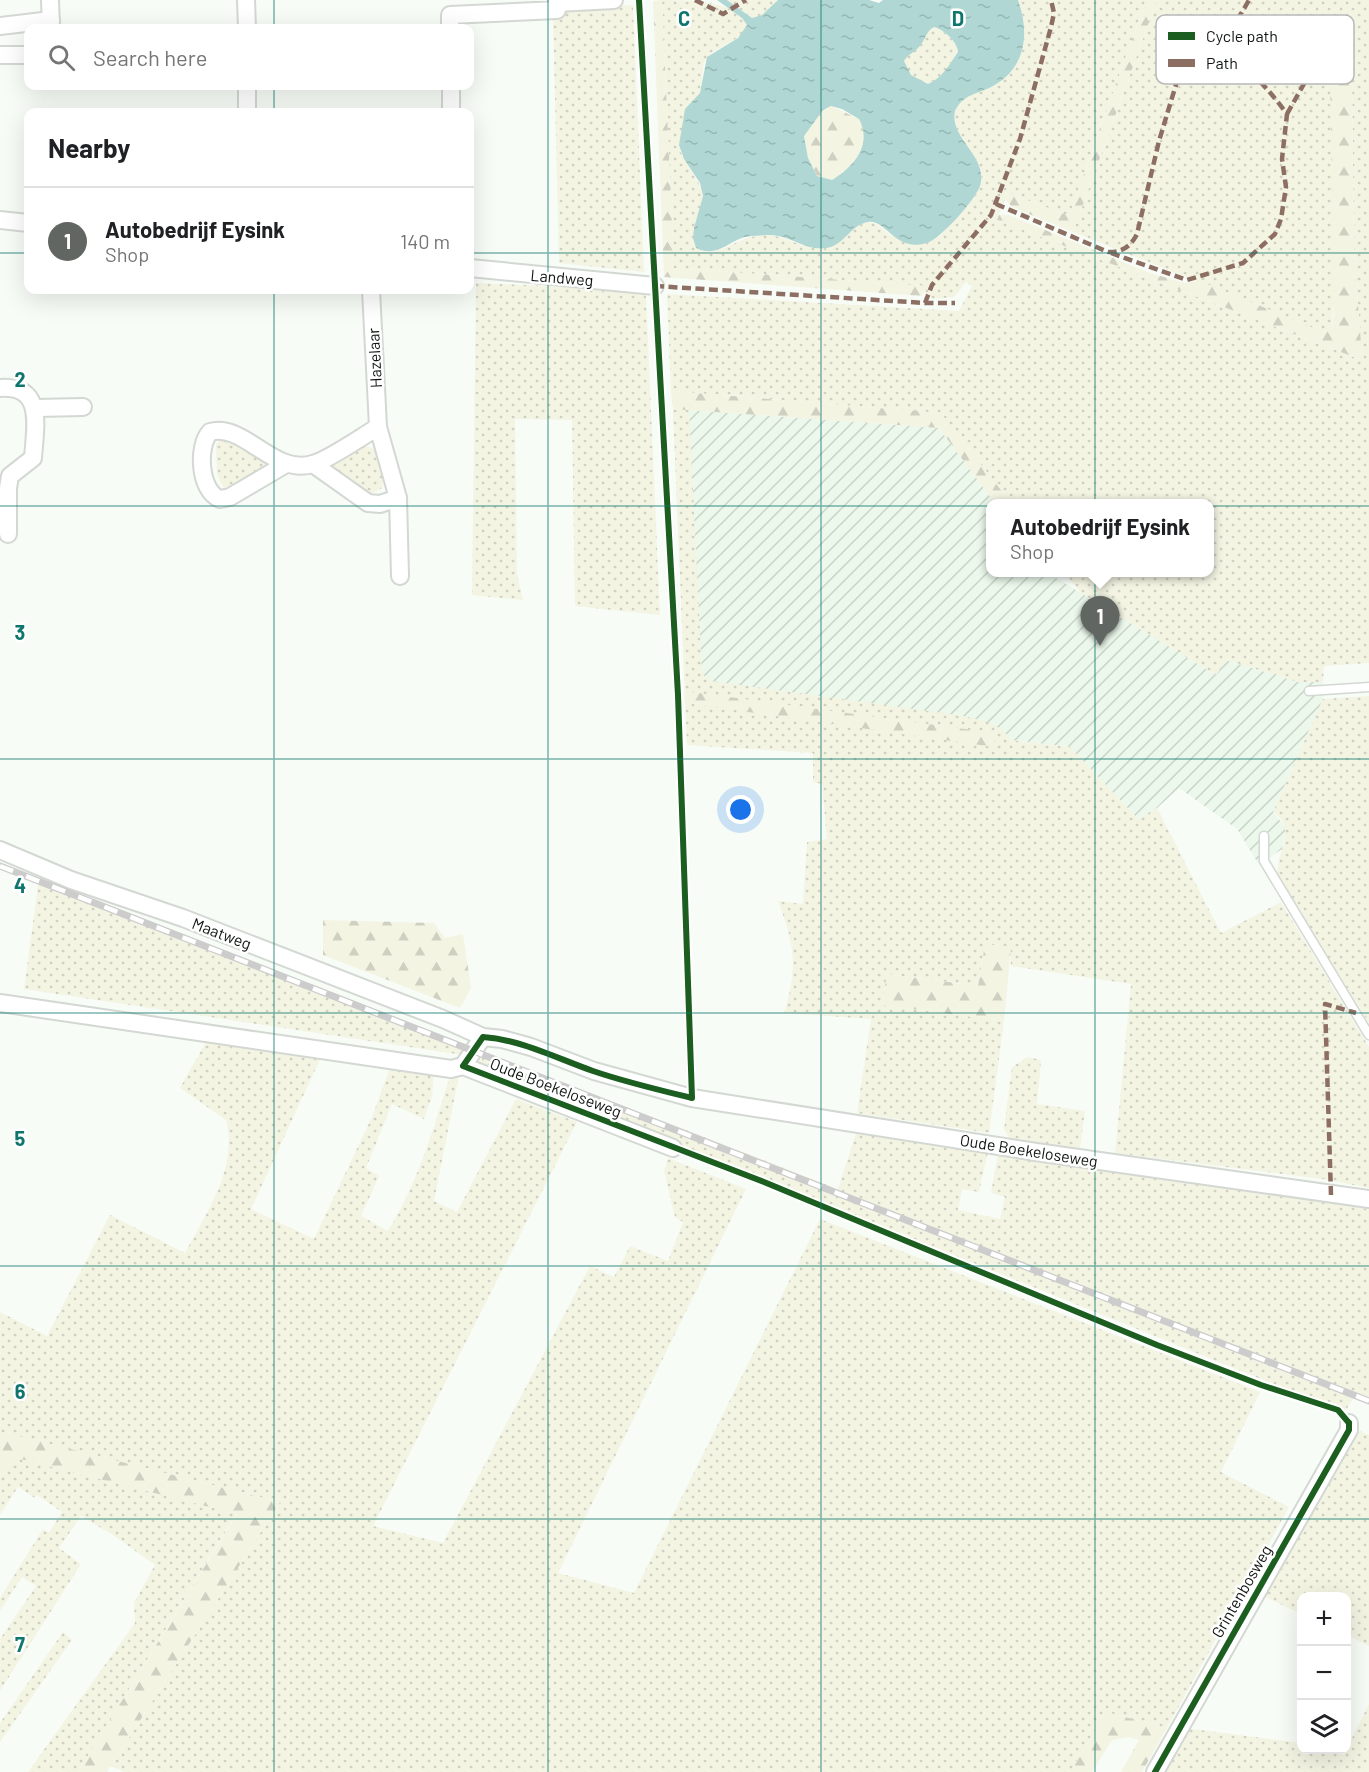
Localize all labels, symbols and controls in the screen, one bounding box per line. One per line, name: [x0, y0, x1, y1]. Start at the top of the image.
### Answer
text: C: [678, 6, 690, 30]
text: D: [952, 6, 964, 30]
legend: [1156, 15, 1354, 84]
search box: [24, 24, 474, 90]
text: Cycle path: [1206, 26, 1278, 45]
icon: search: [45, 41, 78, 74]
text: Search here: [93, 44, 207, 70]
text: Path: [1206, 53, 1238, 72]
text: Nearby: [48, 132, 130, 163]
text: Autobedrijf Eysink: [105, 216, 285, 242]
text: 1: [64, 229, 71, 253]
text: 140 m: [400, 229, 450, 253]
text: Shop: [105, 242, 149, 266]
street label: Landweg: [530, 265, 594, 289]
street label: Hazelaar: [363, 327, 385, 389]
text: 2: [14, 367, 26, 391]
popup: [986, 499, 1214, 577]
text: Autobedrijf Eysink: [1010, 513, 1190, 539]
text: Shop: [1010, 539, 1054, 563]
pin: 1: [1080, 596, 1120, 646]
text: 3: [15, 620, 25, 644]
your location: [726, 795, 755, 824]
text: 4: [14, 873, 26, 897]
street label: Maatweg: [190, 913, 254, 953]
street label: Oude Boekeloseweg: [488, 1053, 624, 1121]
text: 5: [15, 1126, 26, 1150]
street label: Oude Boekeloseweg: [959, 1130, 1099, 1170]
text: 6: [15, 1379, 26, 1403]
street label: Grintenbosweg: [1207, 1541, 1275, 1641]
map controls: [1297, 1592, 1351, 1754]
button: +: [1297, 1592, 1351, 1646]
text: 7: [15, 1632, 25, 1656]
button: −: [1297, 1646, 1351, 1700]
button: layers: [1297, 1700, 1351, 1754]

